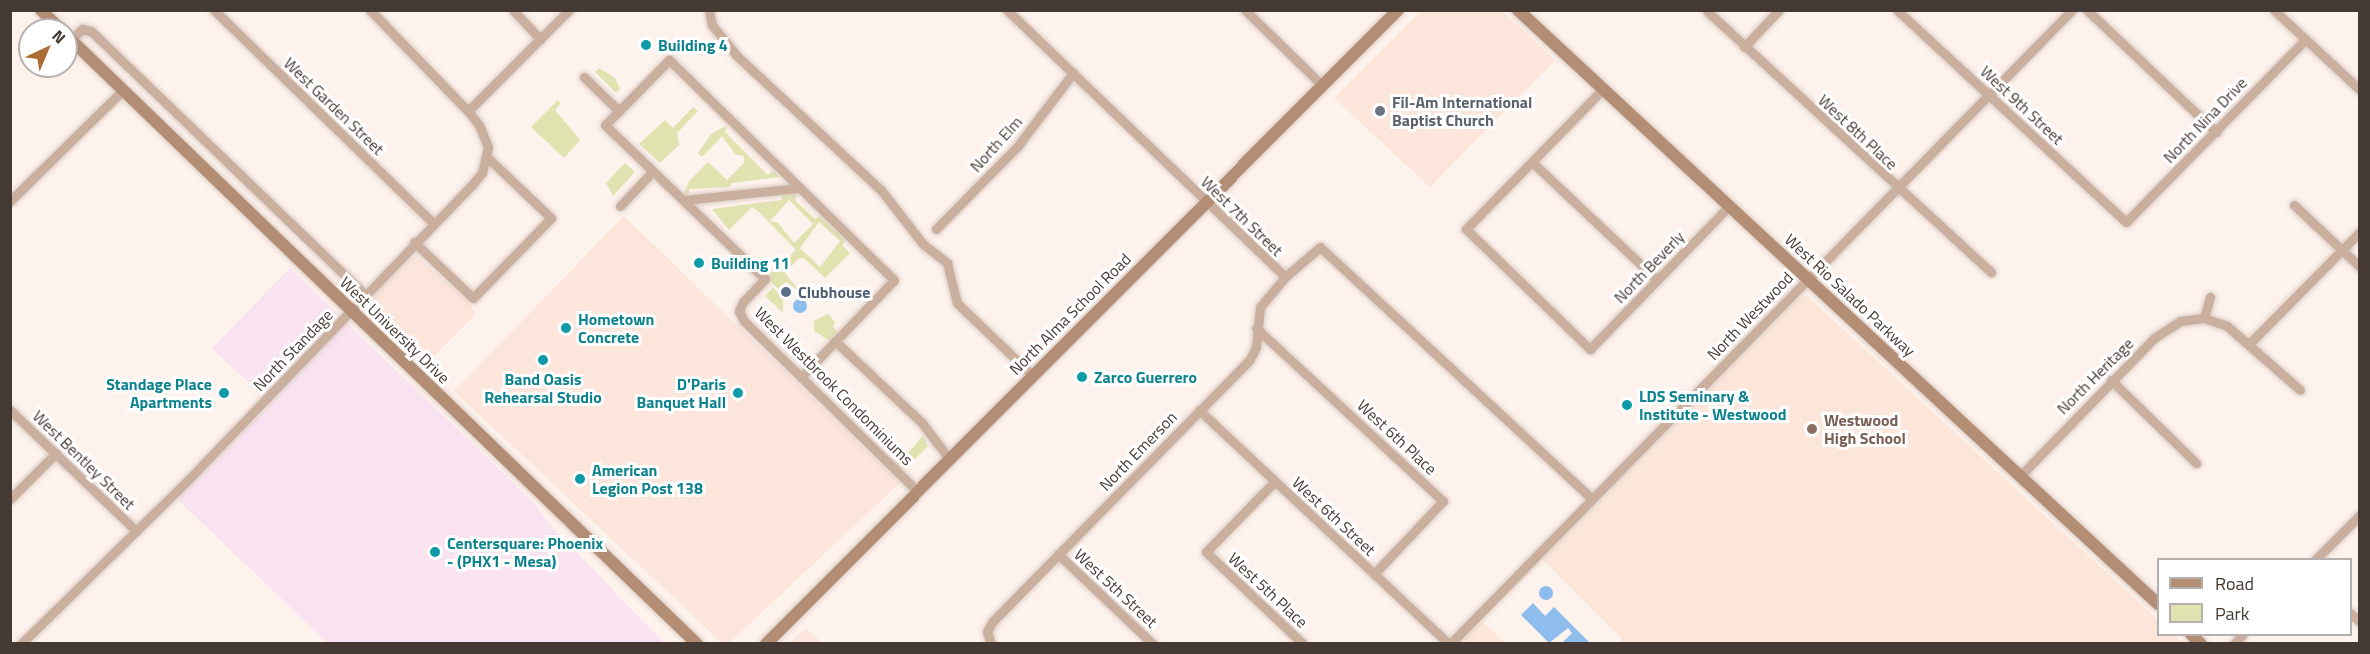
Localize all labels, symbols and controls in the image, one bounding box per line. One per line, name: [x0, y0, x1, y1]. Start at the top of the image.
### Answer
north arrow: [18, 18, 78, 78]
text: N: [47, 24, 71, 49]
place label: Building 4: [658, 35, 728, 55]
marker: Building 4: [639, 38, 653, 52]
street label: West Garden Street: [280, 53, 388, 159]
street label: West 9th Street: [1977, 62, 2067, 148]
street label: North Nina Drive: [2159, 73, 2251, 167]
street label: West 8th Place: [1814, 90, 1902, 174]
place label: Fil-Am International Baptist Church: [1392, 92, 1532, 130]
marker: Fil-Am International Baptist Church: [1373, 104, 1387, 118]
street label: North Elm: [966, 112, 1026, 176]
street label: West 7th Street: [1197, 172, 1287, 260]
street label: North Beverly: [1610, 227, 1688, 307]
street label: West Rio Salado Parkway: [1781, 230, 1919, 360]
street label: North Alma School Road: [1005, 249, 1135, 379]
place label: Building 11: [711, 253, 790, 273]
marker: Building 11: [692, 256, 706, 270]
street label: North Westwood: [1703, 268, 1797, 364]
street label: West University Drive: [336, 273, 454, 387]
place label: Clubhouse: [798, 282, 870, 302]
marker: Clubhouse: [779, 285, 793, 299]
street label: West Westbrook Condominiums: [751, 303, 917, 469]
street label: North Standage: [249, 305, 337, 395]
place label: Hometown Concrete: [578, 309, 654, 347]
marker: Hometown Concrete: [559, 321, 573, 335]
street label: North Heritage: [2053, 334, 2137, 418]
marker: Band Oasis Rehearsal Studio: [536, 353, 550, 367]
place label: Zarco Guerrero: [1094, 367, 1197, 387]
place label: Band Oasis Rehearsal Studio: [484, 369, 602, 407]
marker: Zarco Guerrero: [1075, 370, 1089, 384]
place label: Standage Place Apartments: [106, 374, 212, 412]
place label: D'Paris Banquet Hall: [637, 374, 726, 412]
marker: Standage Place Apartments: [217, 386, 231, 400]
marker: D'Paris Banquet Hall: [731, 386, 745, 400]
place label: LDS Seminary & Institute - Westwood: [1639, 386, 1786, 424]
street label: West 6th Place: [1353, 395, 1441, 479]
marker: LDS Seminary & Institute - Westwood: [1620, 398, 1634, 412]
street label: West Bentley Street: [29, 406, 139, 514]
street label: North Emerson: [1095, 407, 1181, 495]
place label: Westwood High School: [1824, 410, 1906, 448]
marker: Westwood High School: [1805, 422, 1819, 436]
place label: American Legion Post 138: [592, 460, 703, 498]
marker: American Legion Post 138: [573, 472, 587, 486]
street label: West 6th Street: [1289, 473, 1379, 559]
place label: Centersquare: Phoenix - (PHX1 - Mesa): [447, 533, 603, 571]
marker: Centersquare: Phoenix - (PHX1 - Mesa): [428, 545, 442, 559]
street label: West 5th Street: [1071, 545, 1161, 631]
street label: West 5th Place: [1224, 548, 1312, 632]
legend: [2157, 558, 2352, 636]
text: Road: [2215, 570, 2254, 597]
text: Park: [2215, 600, 2249, 627]

